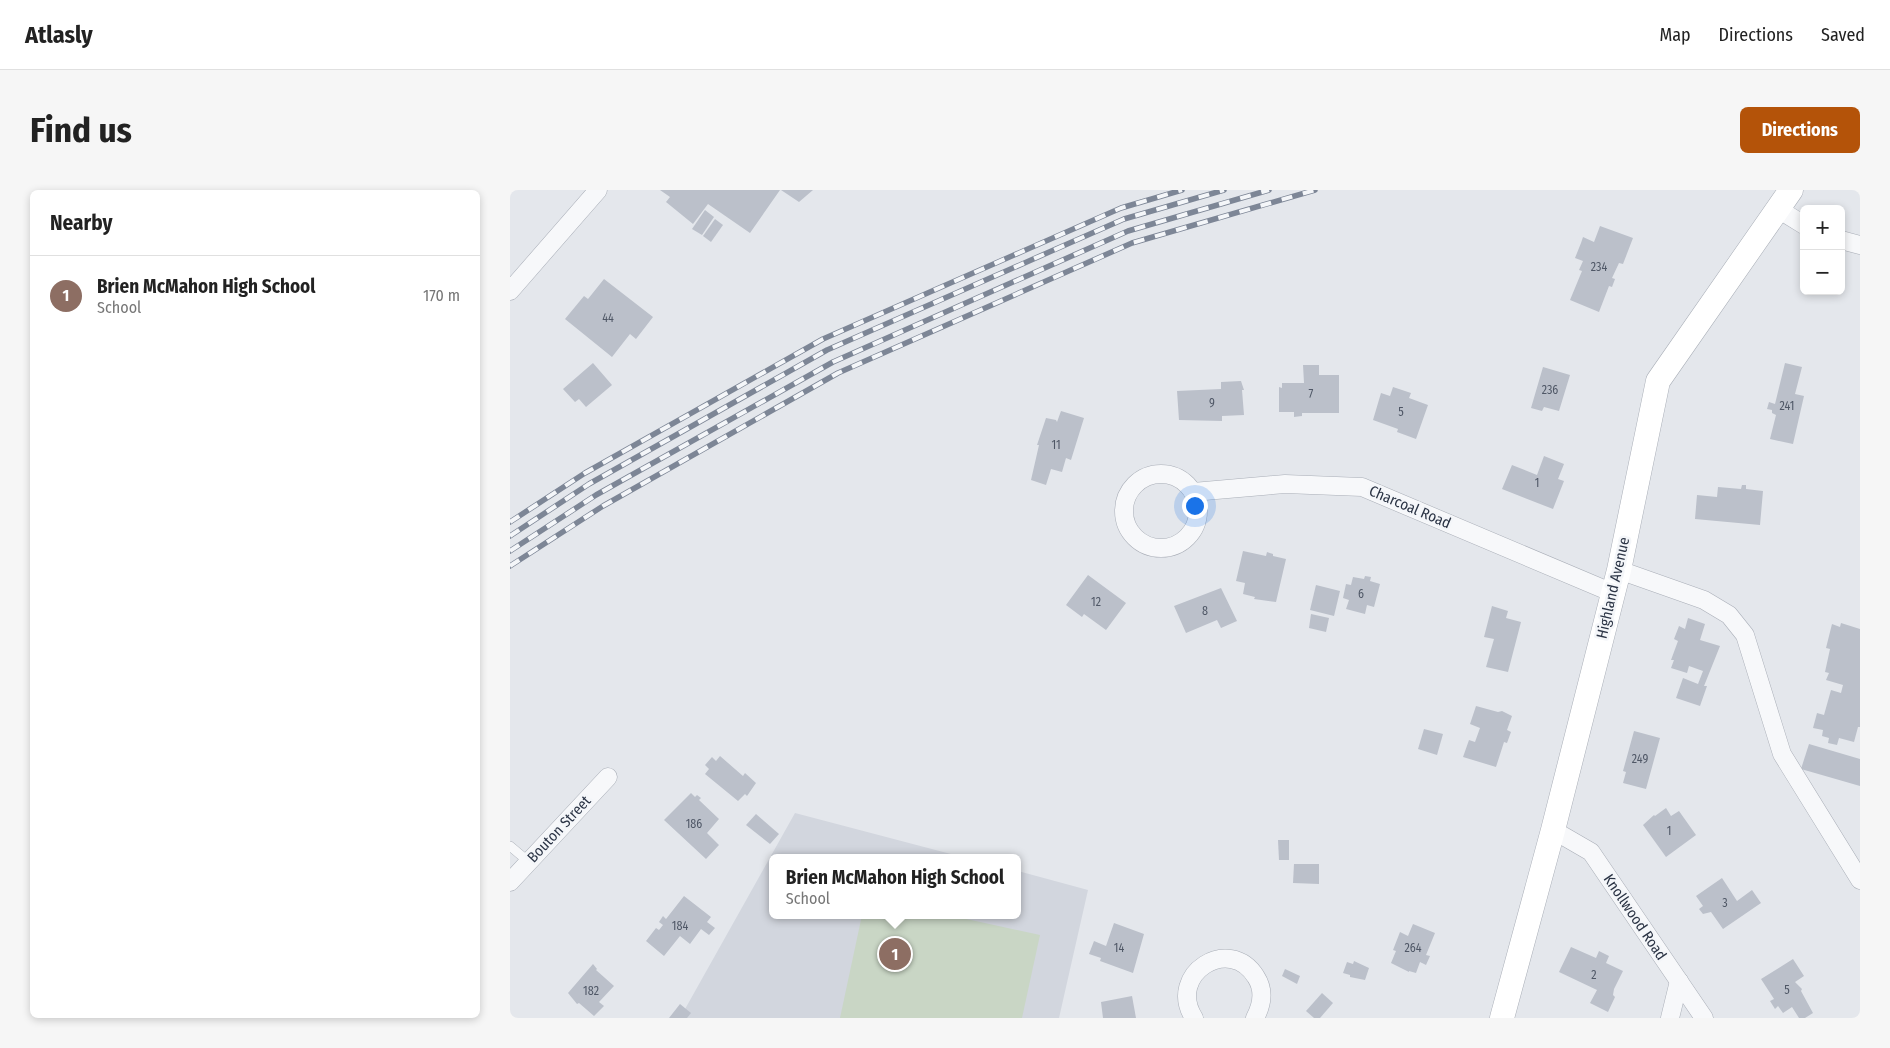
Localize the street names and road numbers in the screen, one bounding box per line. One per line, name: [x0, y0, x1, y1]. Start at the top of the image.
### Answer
street label: Charcoal Road: [1366, 482, 1454, 532]
street label: Highland Avenue: [1593, 535, 1633, 641]
street label: Bouton Street: [523, 792, 595, 866]
street label: Knollwood Road: [1600, 871, 1670, 963]

